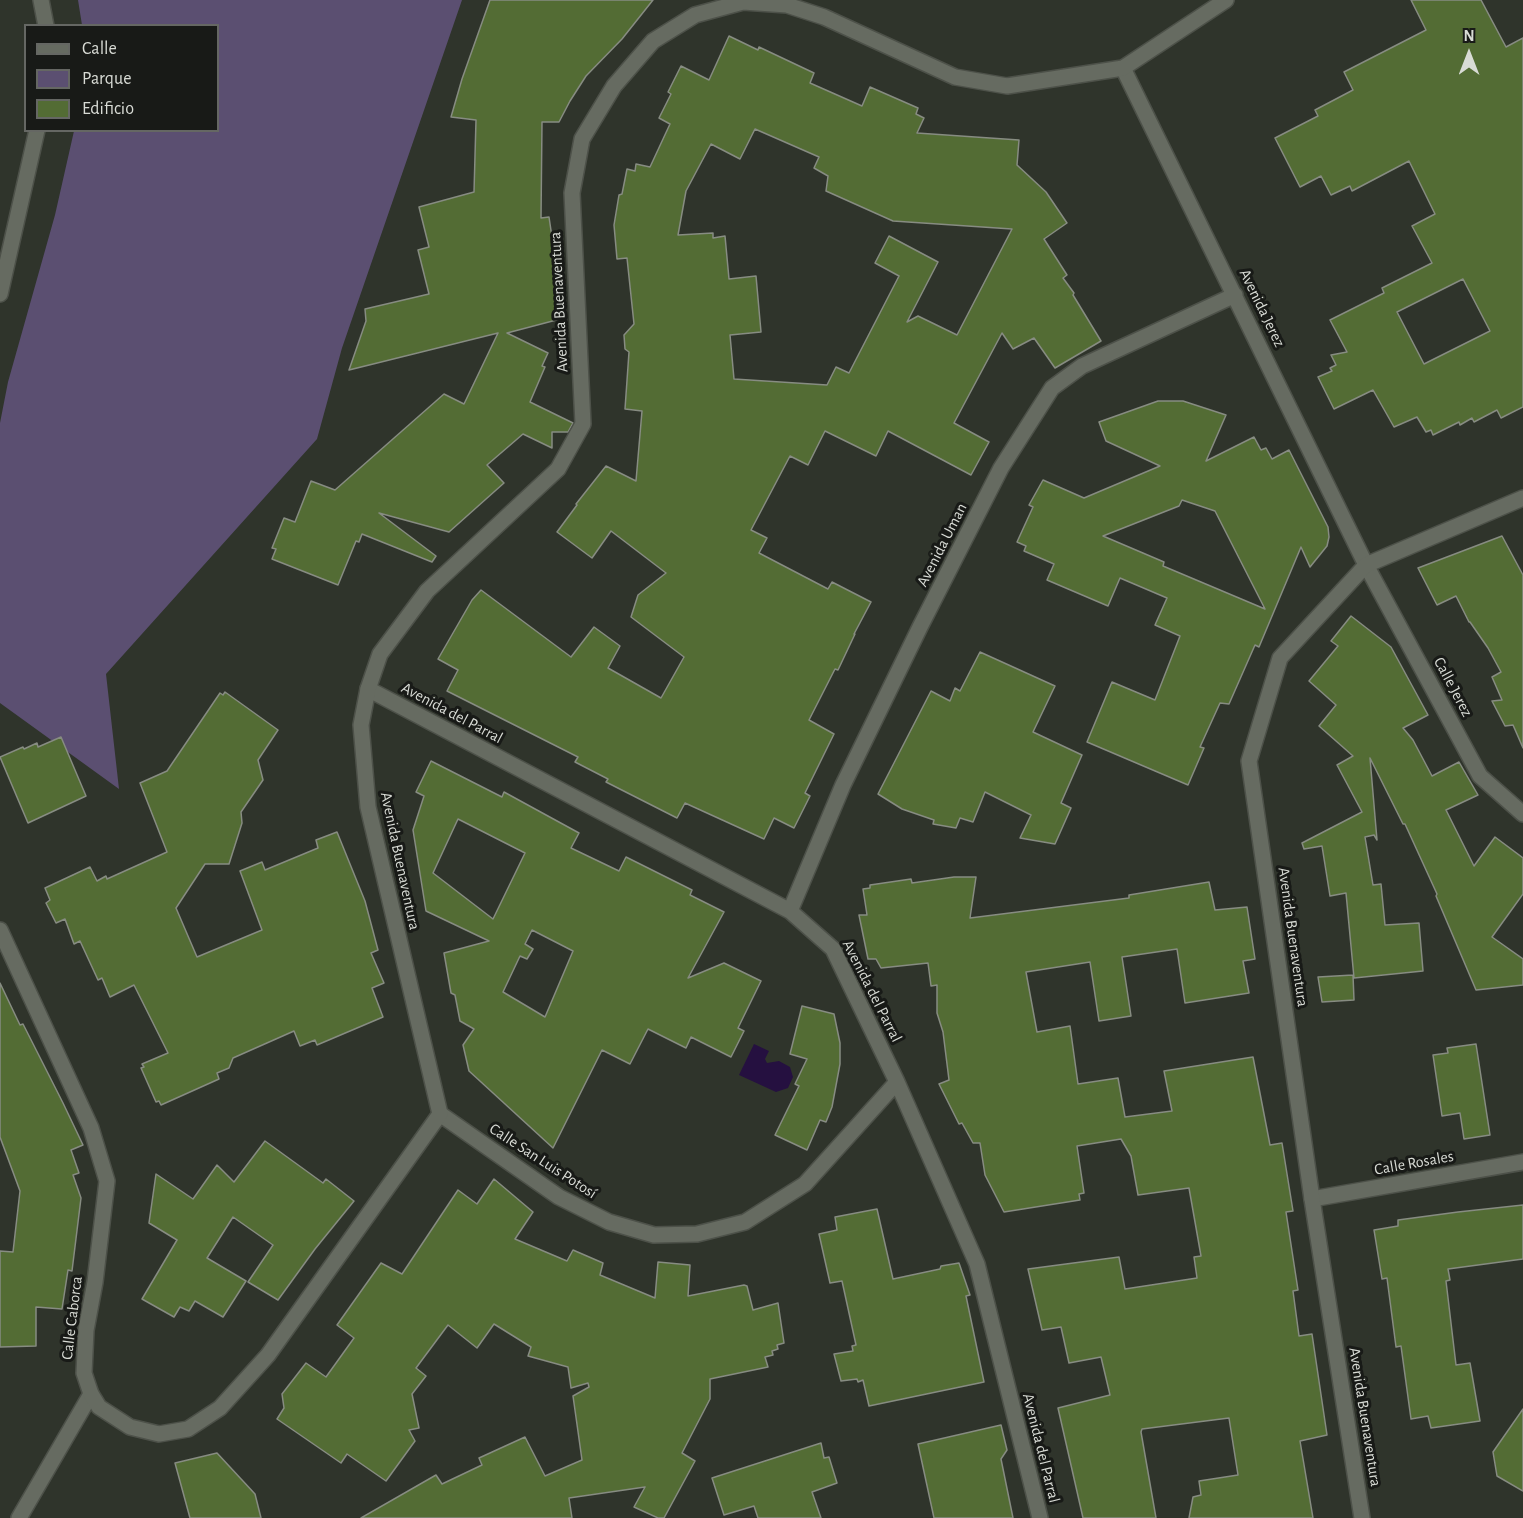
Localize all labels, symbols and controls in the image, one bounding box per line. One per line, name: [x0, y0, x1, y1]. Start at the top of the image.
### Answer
legend: [24, 24, 219, 132]
north arrow: [1439, 24, 1499, 84]
text: N: [1463, 28, 1475, 44]
text: Calle: [82, 40, 117, 58]
text: Parque: [82, 70, 131, 88]
text: Edificio: [82, 100, 134, 118]
street label: Avenida Buenaventura: [546, 231, 572, 373]
street label: Avenida Jerez: [1235, 266, 1289, 350]
street label: Avenida Uman: [913, 500, 971, 590]
street label: Calle Jerez: [1429, 654, 1477, 720]
street label: Avenida del Parral: [398, 678, 506, 748]
street label: Avenida Buenaventura: [376, 790, 424, 932]
street label: Avenida Buenaventura: [1274, 866, 1312, 1008]
street label: Avenida del Parral: [838, 937, 906, 1045]
street label: Calle San Luis Potosí: [486, 1119, 600, 1203]
street label: Calle Rosales: [1373, 1147, 1455, 1179]
street label: Calle Caborca: [57, 1275, 87, 1361]
street label: Avenida Buenaventura: [1345, 1346, 1385, 1488]
street label: Avenida del Parral: [1018, 1391, 1064, 1505]

